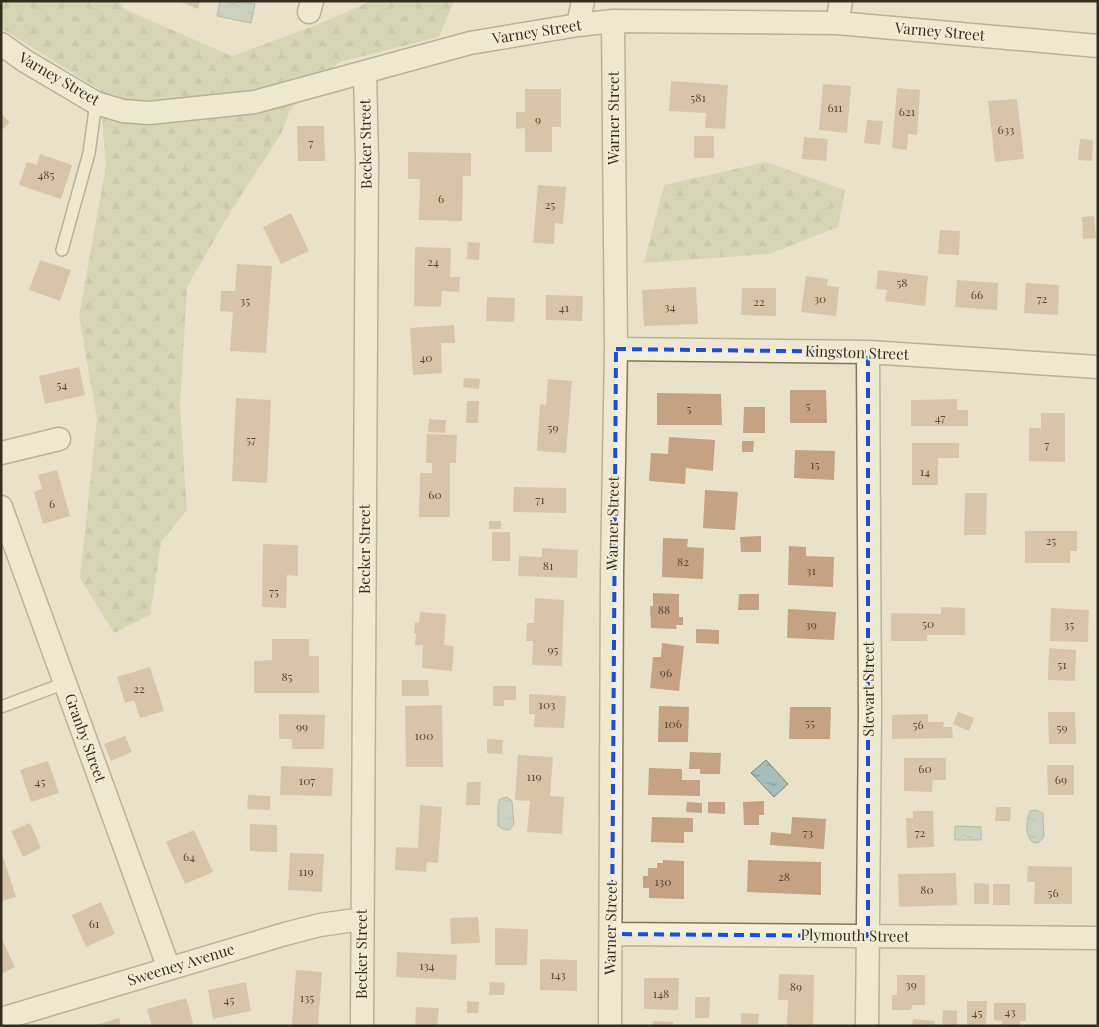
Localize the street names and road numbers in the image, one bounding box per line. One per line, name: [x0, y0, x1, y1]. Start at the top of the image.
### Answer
street label: Varney Street: [490, 14, 584, 48]
street label: Varney Street: [893, 17, 987, 45]
street label: Varney Street: [15, 46, 104, 110]
street label: Warner Street: [603, 70, 623, 166]
street label: Becker Street: [354, 98, 376, 189]
street label: Kingston Street: [805, 340, 910, 364]
street label: Warner Street: [601, 475, 623, 571]
street label: Becker Street: [354, 503, 374, 594]
street label: Stewart Street: [858, 641, 878, 737]
street label: Granby Street: [61, 690, 111, 785]
street label: Warner Street: [599, 880, 621, 976]
street label: Becker Street: [351, 908, 371, 999]
street label: Plymouth Street: [800, 924, 910, 946]
street label: Sweeney Avenue: [125, 938, 237, 990]

